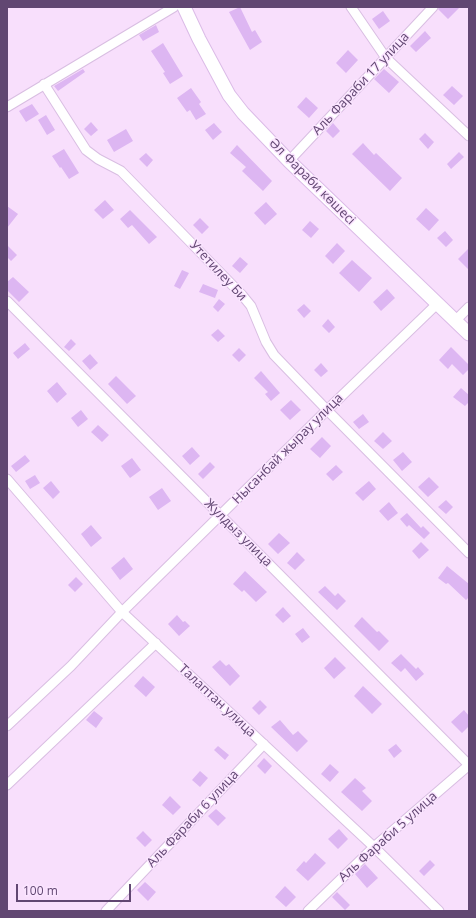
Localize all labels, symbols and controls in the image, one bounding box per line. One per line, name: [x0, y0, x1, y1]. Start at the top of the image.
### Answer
street label: Аль Фараби 17 улица: [309, 29, 413, 139]
street label: Әл Фараби көшесі: [266, 136, 358, 228]
street label: Утетилеу Би: [186, 238, 250, 304]
street label: Нысанбай жырау улица: [229, 390, 347, 508]
street label: Жулдыз улица: [201, 496, 275, 570]
street label: Талаптан улица: [175, 661, 259, 741]
street label: Аль Фараби 6 улица: [144, 767, 242, 871]
street label: Аль Фараби 5 улица: [336, 789, 440, 885]
scale bar: [18, 876, 133, 902]
text: 100 m: [23, 882, 58, 899]

